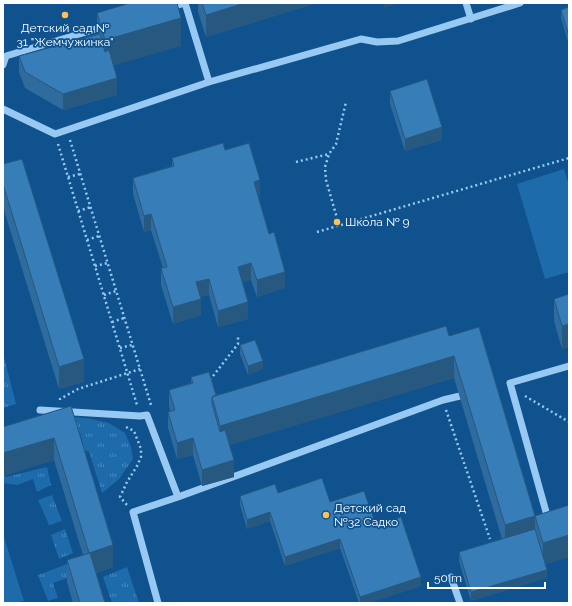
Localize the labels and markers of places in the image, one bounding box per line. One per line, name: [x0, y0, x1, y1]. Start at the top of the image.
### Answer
marker: Детский сад № 31 "Жемчужинка": [60, 10, 70, 20]
place label: Детский сад № 31 "Жемчужинка": [16, 21, 114, 49]
place label: Школа № 9: [345, 215, 410, 229]
marker: Школа № 9: [332, 217, 342, 227]
place label: Детский сад №32 Садко: [334, 501, 406, 529]
marker: Детский сад №32 Садко: [321, 510, 331, 520]

